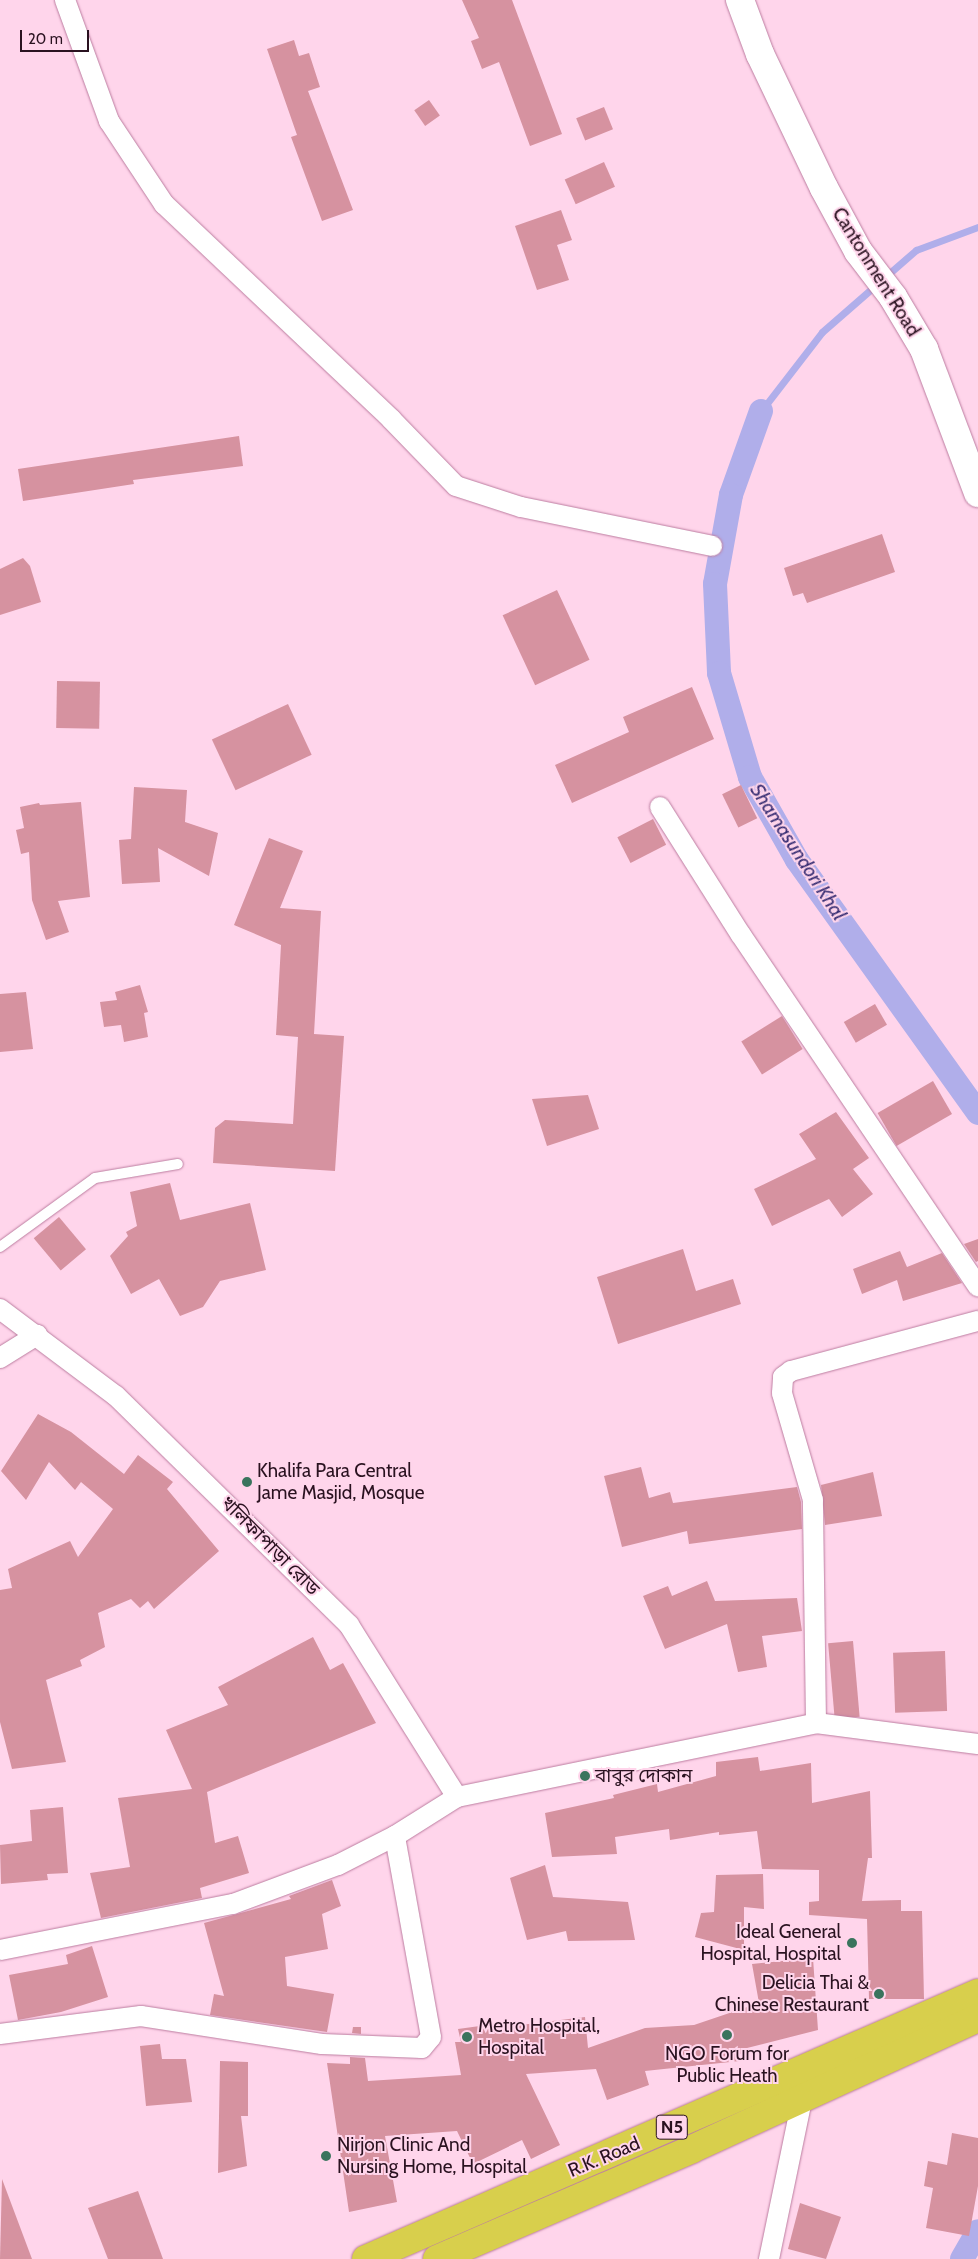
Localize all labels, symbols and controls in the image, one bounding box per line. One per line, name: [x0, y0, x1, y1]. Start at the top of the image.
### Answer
scale bar: [22, 20, 91, 52]
text: 20 m: [28, 30, 63, 48]
street label: Cantonment Road: [827, 203, 925, 341]
water label: Shamasundori Khal: [745, 779, 851, 925]
place label: Khalifa Para Central Jame Masjid, Mosque: [257, 1460, 425, 1504]
marker: Khalifa Para Central Jame Masjid, Mosque: [241, 1476, 253, 1488]
street label: খলিফাপাড়া রোড: [216, 1492, 324, 1600]
place label: বাবুর দোকান: [595, 1765, 693, 1787]
marker: বাবুর দোকান: [579, 1770, 591, 1782]
place label: Ideal General Hospital, Hospital: [700, 1921, 841, 1965]
marker: Ideal General Hospital, Hospital: [845, 1936, 859, 1950]
place label: Delicia Thai & Chinese Restaurant: [715, 1972, 869, 2016]
marker: Delicia Thai & Chinese Restaurant: [873, 1988, 885, 2000]
place label: Metro Hospital, Hospital: [478, 2015, 600, 2059]
marker: NGO Forum for Public Heath: [721, 2029, 733, 2041]
marker: Metro Hospital, Hospital: [460, 2030, 474, 2044]
place label: NGO Forum for Public Heath: [665, 2043, 789, 2087]
road number: N5: [656, 2112, 688, 2142]
street label: R.K. Road: [565, 2132, 643, 2182]
place label: Nirjon Clinic And Nursing Home, Hospital: [337, 2134, 527, 2178]
marker: Nirjon Clinic And Nursing Home, Hospital: [319, 2149, 333, 2163]

